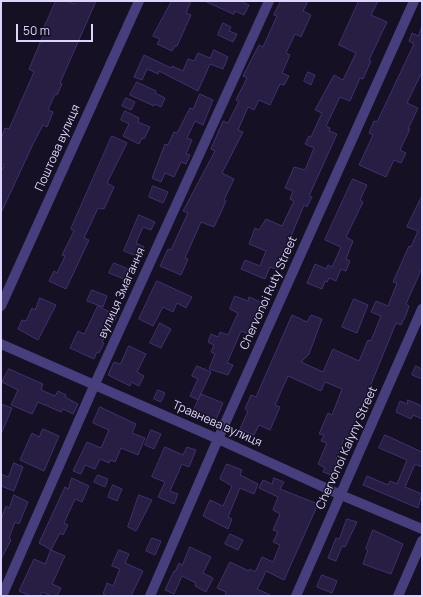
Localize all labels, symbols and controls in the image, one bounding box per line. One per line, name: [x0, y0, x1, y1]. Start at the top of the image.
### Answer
scale bar: [18, 16, 95, 42]
text: 50 m: [23, 22, 50, 39]
street label: Поштова вулиця: [32, 102, 84, 194]
street label: Chervonoi Ruty Street: [237, 234, 301, 352]
street label: вулиця Змагання: [96, 245, 148, 341]
street label: Chervonoi Kalyny Street: [313, 384, 381, 512]
street label: Травнева вулиця: [170, 398, 264, 450]

